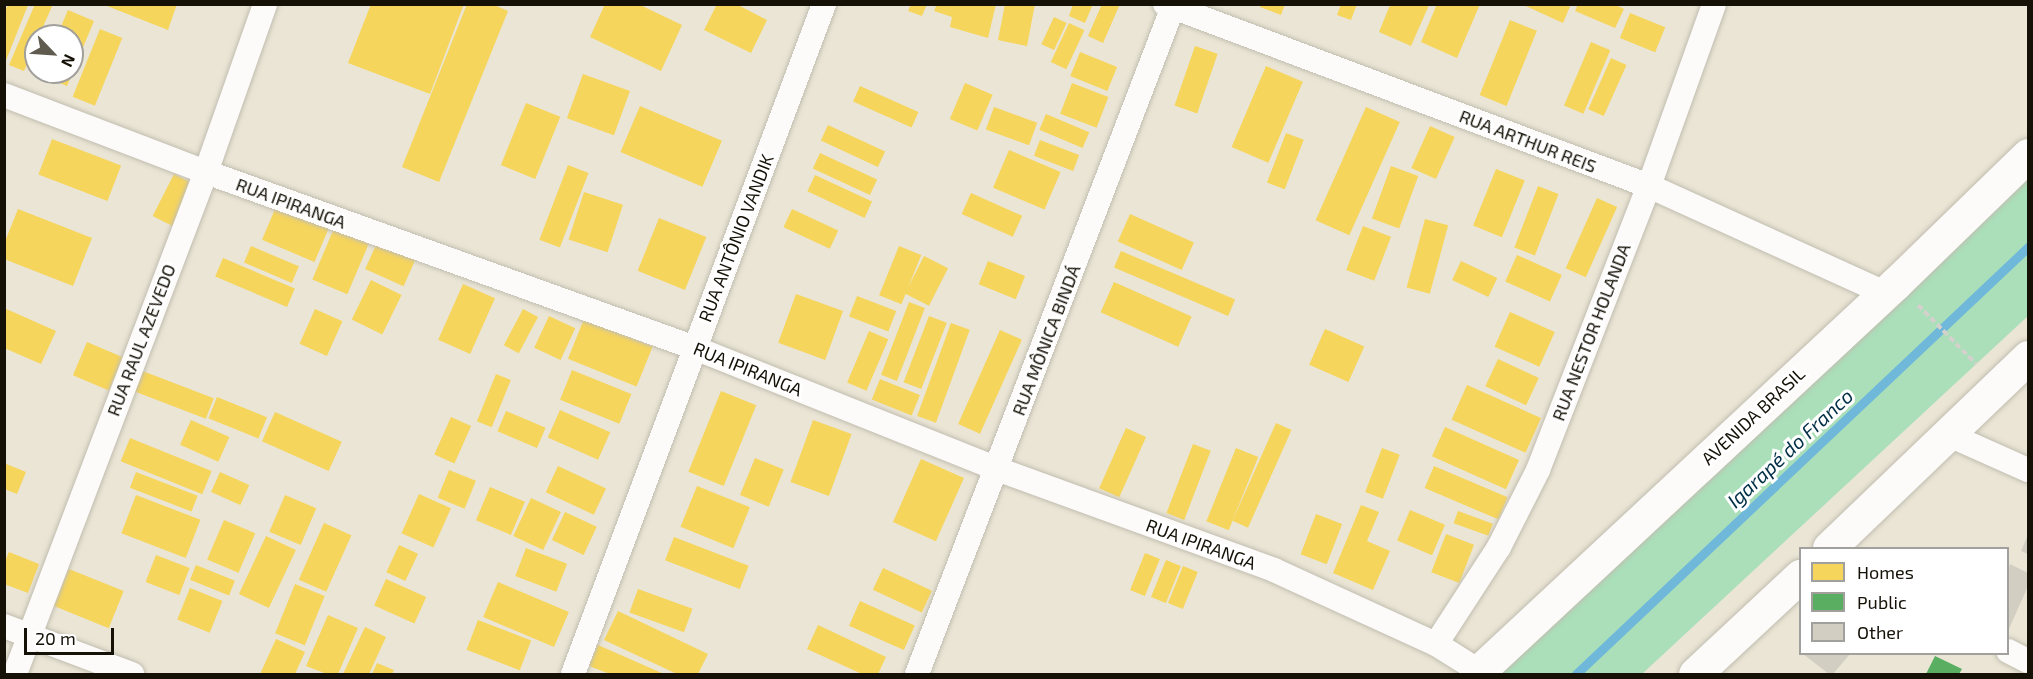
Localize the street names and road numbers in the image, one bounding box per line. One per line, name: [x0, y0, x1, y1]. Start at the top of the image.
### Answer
street label: RUA ARTHUR REIS: [1456, 105, 1600, 177]
street label: RUA ANTÔNIO VANDIK: [694, 150, 778, 326]
street label: RUA IPIRANGA: [233, 173, 349, 233]
street label: RUA NESTOR HOLANDA: [1547, 240, 1635, 424]
street label: RUA RAUL AZEVEDO: [102, 260, 180, 420]
street label: RUA MÔNICA BINDÁ: [1007, 261, 1085, 419]
street label: RUA IPIRANGA: [690, 337, 806, 401]
street label: AVENIDA BRASIL: [1697, 363, 1809, 469]
street label: RUA IPIRANGA: [1143, 514, 1259, 574]

